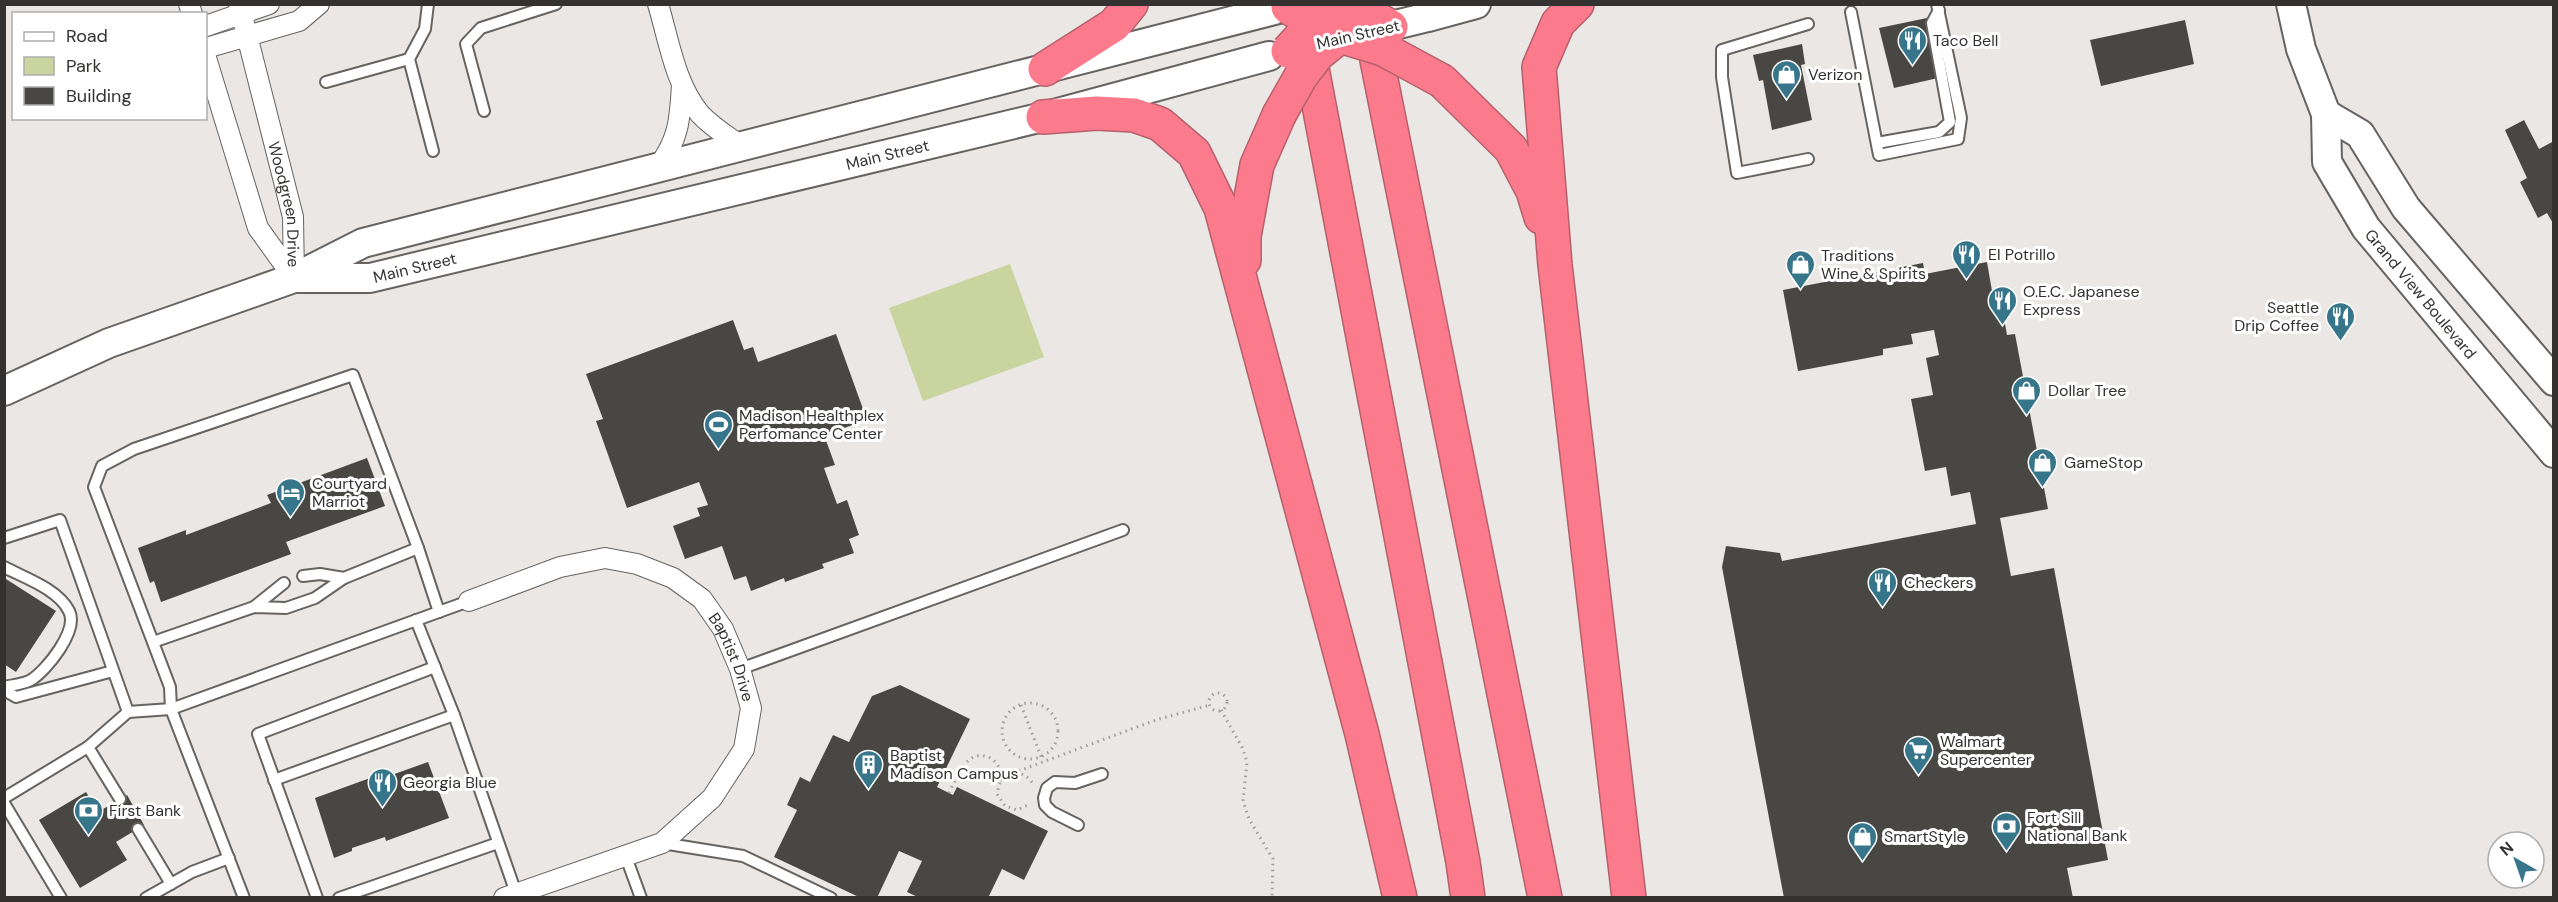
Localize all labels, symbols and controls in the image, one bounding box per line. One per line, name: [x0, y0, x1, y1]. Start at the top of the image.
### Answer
legend: [12, 12, 207, 120]
street label: Main Street: [1314, 15, 1402, 54]
text: Road: [66, 24, 108, 48]
restaurant icon: Taco Bell: [1896, 24, 1928, 66]
place label: Taco Bell: [1933, 30, 1998, 51]
text: Park: [66, 54, 102, 78]
shop icon: Verizon: [1771, 58, 1803, 100]
place label: Verizon: [1808, 64, 1863, 85]
text: Building: [66, 84, 131, 108]
street label: Main Street: [844, 135, 931, 175]
street label: Woodgreen Drive: [263, 139, 304, 267]
street label: Grand View Boulevard: [2360, 225, 2481, 363]
restaurant icon: El Potrillo: [1951, 238, 1983, 280]
place label: El Potrillo: [1988, 244, 2056, 265]
place label: Traditions Wine & Spirits: [1821, 245, 1926, 284]
street label: Main Street: [371, 248, 459, 288]
shop icon: Traditions Wine & Spirits: [1784, 248, 1816, 290]
place label: O.E.C. Japanese Express: [2023, 281, 2140, 320]
restaurant icon: O.E.C. Japanese Express: [1986, 284, 2018, 326]
place label: Seattle Drip Coffee: [2234, 297, 2319, 336]
restaurant icon: Seattle Drip Coffee: [2324, 300, 2356, 342]
shop icon: Dollar Tree: [2011, 374, 2043, 416]
place label: Dollar Tree: [2048, 380, 2126, 401]
place label: Madison Healthplex Perfomance Center: [739, 405, 884, 444]
sports icon: Madison Healthplex Perfomance Center: [702, 408, 734, 450]
shop icon: GameStop: [2027, 446, 2059, 488]
place label: GameStop: [2064, 452, 2143, 473]
place label: Courtyard Marriot: [312, 473, 387, 512]
hotel icon: Courtyard Marriot: [275, 476, 307, 518]
restaurant icon: Checkers: [1867, 566, 1899, 608]
place label: Checkers: [1904, 572, 1973, 593]
street label: Baptist Drive: [704, 609, 759, 704]
place label: Walmart Supercenter: [1940, 731, 2032, 770]
supermarket icon: Walmart Supercenter: [1903, 734, 1935, 776]
place label: Baptist Madison Campus: [890, 745, 1019, 784]
building icon: Baptist Madison Campus: [853, 748, 885, 790]
restaurant icon: Georgia Blue: [366, 766, 398, 808]
place label: Georgia Blue: [403, 772, 497, 793]
bank icon: First Bank: [72, 794, 104, 836]
place label: First Bank: [109, 800, 181, 821]
place label: Fort Sill National Bank: [2027, 807, 2127, 846]
bank icon: Fort Sill National Bank: [1990, 810, 2022, 852]
shop icon: SmartStyle: [1847, 820, 1879, 862]
place label: SmartStyle: [1884, 826, 1966, 847]
north arrow: [2486, 830, 2546, 890]
text: N: [2495, 837, 2518, 861]

